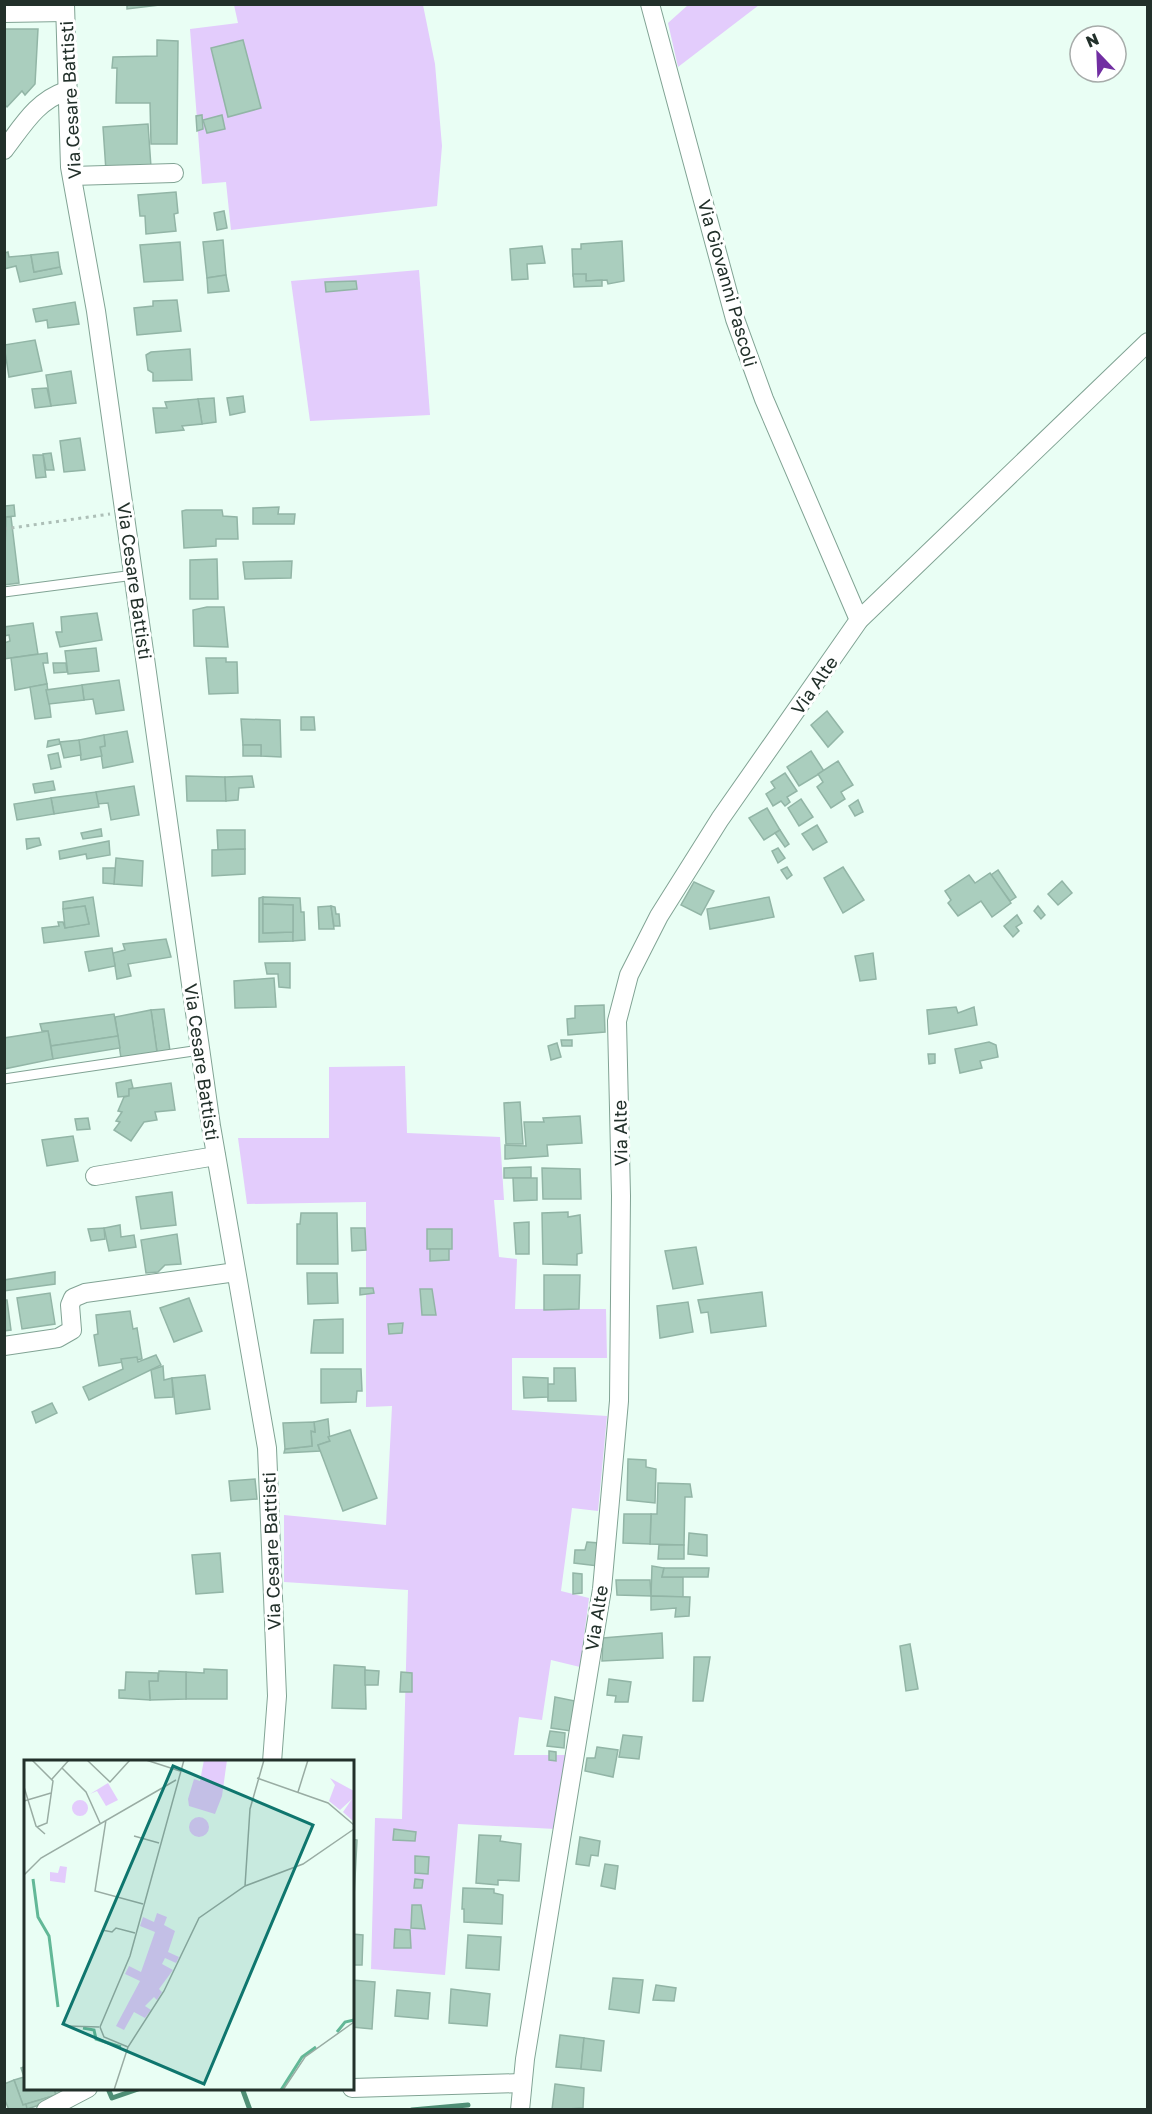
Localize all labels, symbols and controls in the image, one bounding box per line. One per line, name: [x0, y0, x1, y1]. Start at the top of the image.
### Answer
street label: Via Cesare Battisti: [55, 20, 85, 180]
north arrow: [1068, 24, 1128, 84]
text: N: [1083, 29, 1102, 52]
street label: Via Giovanni Pascoli: [694, 197, 762, 369]
street label: Via Cesare Battisti: [113, 501, 157, 661]
street label: Via Alte: [786, 652, 842, 718]
street label: Via Cesare Battisti: [180, 982, 224, 1142]
street label: Via Alte: [608, 1100, 632, 1166]
street label: Via Cesare Battisti: [257, 1471, 285, 1631]
street label: Via Alte: [580, 1584, 612, 1652]
inset map: [24, 1760, 354, 2090]

